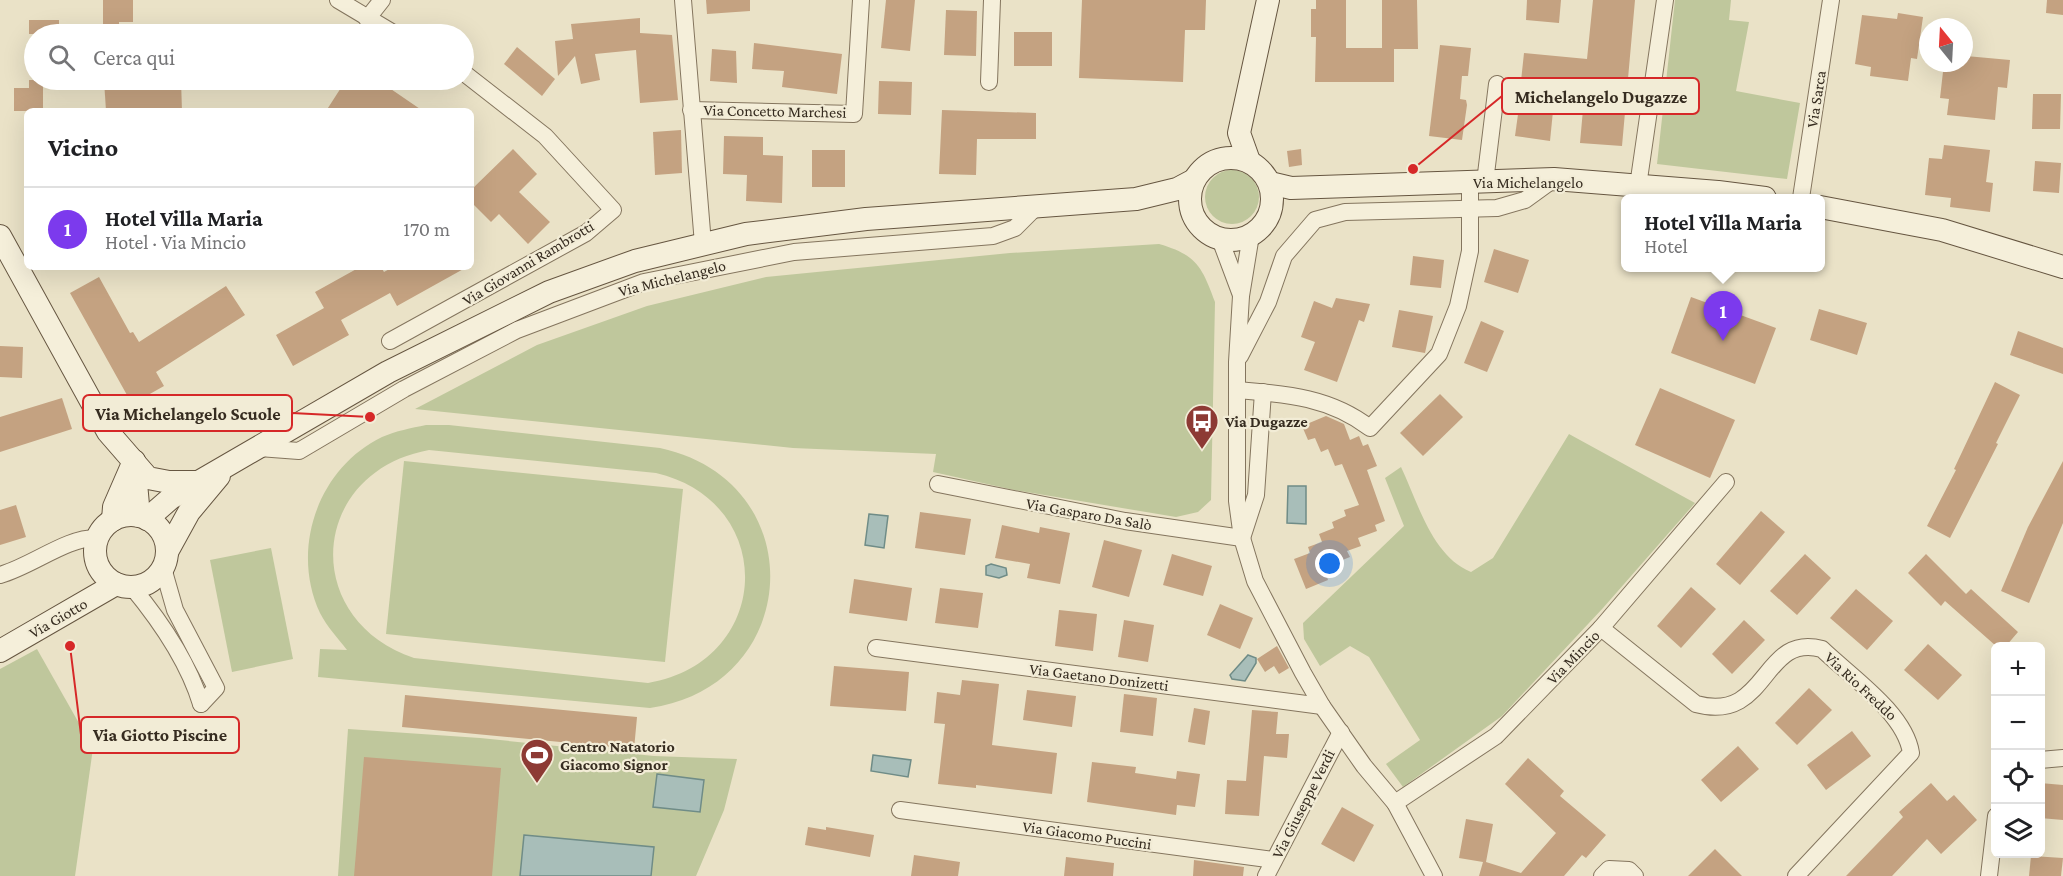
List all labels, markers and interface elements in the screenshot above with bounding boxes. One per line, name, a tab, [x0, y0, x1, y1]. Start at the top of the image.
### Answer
north arrow	[1919, 18, 1973, 72]
search box	[24, 24, 474, 90]
icon: search	[45, 41, 78, 74]
text: Cerca qui	[93, 45, 175, 70]
street label: Via Sarca	[1803, 69, 1829, 129]
callout: Michelangelo Dugazze	[1502, 78, 1699, 114]
text: Michelangelo Dugazze	[1515, 87, 1687, 107]
street label: Via Concetto Marchesi	[703, 101, 847, 121]
text: Vicino	[48, 133, 118, 162]
street label: Via Michelangelo	[1473, 174, 1583, 192]
popup	[1621, 194, 1825, 272]
text: Hotel Villa Maria	[105, 206, 263, 231]
text: Hotel Villa Maria	[1644, 210, 1802, 235]
street label: Via Giovanni Rambrotti	[459, 217, 597, 309]
text: 1	[64, 218, 71, 240]
text: 170 m	[403, 218, 450, 240]
text: Hotel · Via Mincio	[105, 231, 246, 253]
text: Hotel	[1644, 235, 1688, 257]
street label: Via Michelangelo	[617, 256, 728, 301]
pin: 1	[1704, 292, 1742, 341]
callout: Via Michelangelo Scuole	[83, 395, 292, 431]
bus stop icon: Via Dugazze	[1184, 403, 1220, 450]
text: Via Michelangelo Scuole	[94, 404, 281, 424]
place label: Via Dugazze	[1224, 413, 1308, 430]
street label: Via Gasparo Da Salò	[1025, 495, 1153, 534]
your location	[1315, 549, 1344, 578]
street label: Via Giotto	[26, 595, 90, 641]
street label: Via Mincio	[1543, 626, 1603, 687]
map controls	[1991, 642, 2045, 858]
button: +	[1991, 642, 2045, 696]
street label: Via Rio Freddo	[1821, 648, 1901, 724]
street label: Via Gaetano Donizetti	[1028, 660, 1170, 694]
button: −	[1991, 696, 2045, 750]
callout: Via Giotto Piscine	[81, 717, 239, 753]
text: Via Giotto Piscine	[92, 725, 227, 745]
sports icon: Centro Natatorio Giacomo Signor	[519, 737, 555, 784]
place label: Centro Natatorio Giacomo Signor	[560, 738, 675, 773]
street label: Via Giuseppe Verdi	[1268, 747, 1339, 862]
button: locate	[1991, 750, 2045, 804]
button: layers	[1991, 804, 2045, 858]
street label: Via Giacomo Puccini	[1021, 818, 1153, 852]

